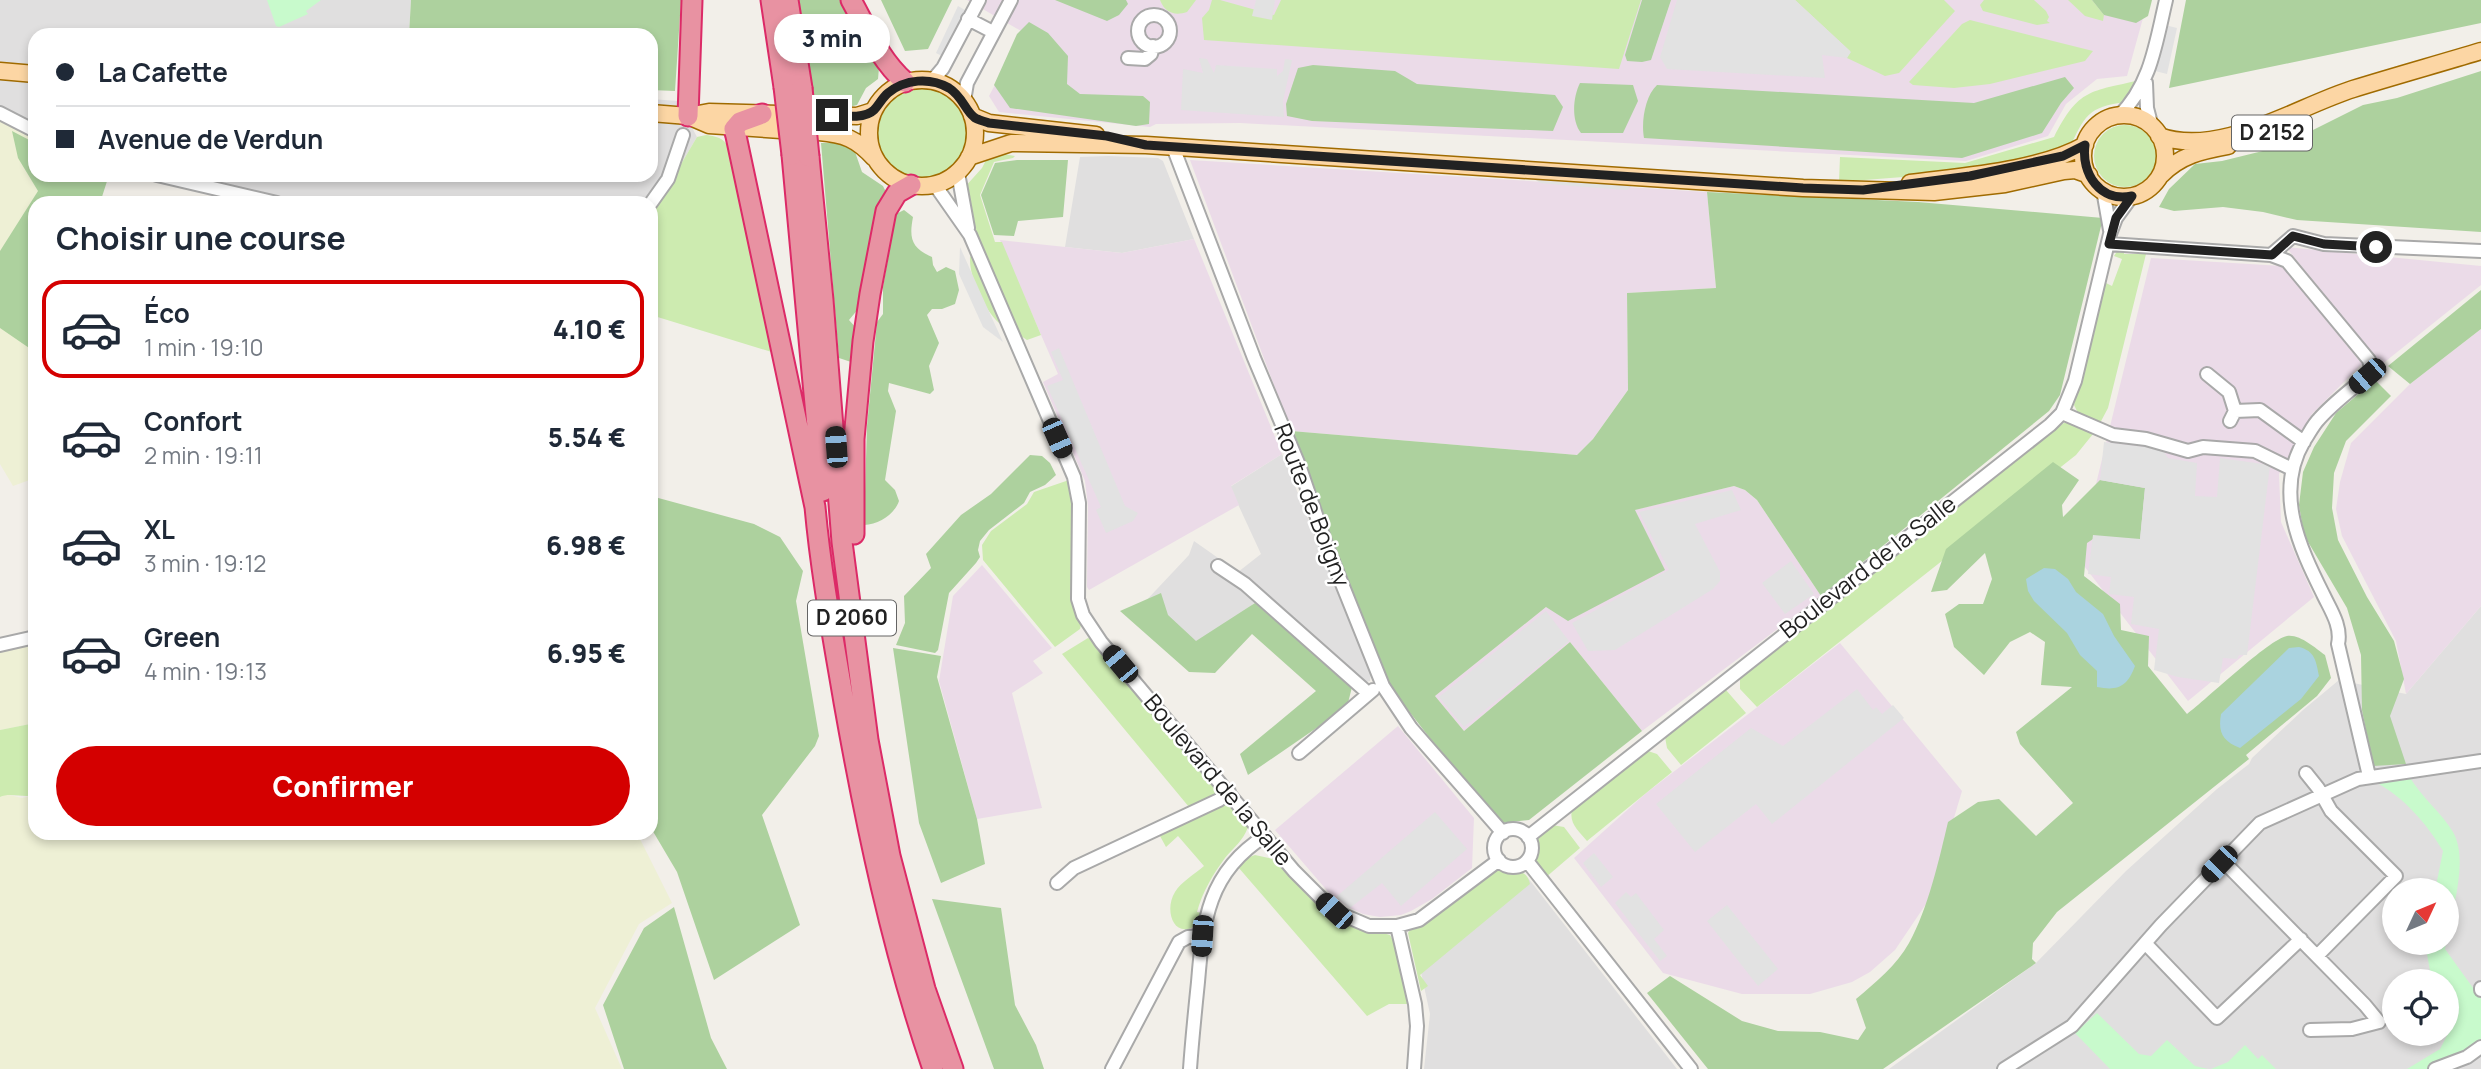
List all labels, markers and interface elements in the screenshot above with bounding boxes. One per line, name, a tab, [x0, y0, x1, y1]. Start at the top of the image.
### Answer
callout: 3 min	[774, 13, 890, 62]
text: 3 min	[802, 22, 862, 54]
text: La Cafette	[98, 54, 228, 90]
route end	[816, 99, 848, 131]
road number: D 2152	[2232, 116, 2312, 150]
text: Avenue de Verdun	[98, 121, 323, 157]
text: Choisir une course	[56, 216, 346, 260]
route start	[2360, 231, 2392, 263]
text: Éco	[144, 295, 190, 331]
icon: car	[60, 298, 123, 361]
text: 4.10 €	[553, 311, 626, 347]
text: 1 min · 19:10	[144, 331, 264, 363]
car	[2345, 354, 2390, 398]
text: Confort	[144, 403, 243, 439]
icon: car	[60, 406, 123, 469]
car	[1039, 415, 1076, 461]
street label: Route de Boigny	[1267, 418, 1359, 591]
text: 5.54 €	[548, 419, 626, 455]
car	[825, 425, 848, 469]
text: 2 min · 19:11	[144, 439, 263, 471]
street label: Boulevard de la Salle	[1773, 487, 1962, 645]
text: XL	[144, 511, 175, 547]
icon: car	[60, 514, 123, 577]
text: 6.98 €	[546, 527, 626, 563]
text: 3 min · 19:12	[144, 547, 266, 579]
road number: D 2060	[808, 600, 896, 636]
text: Green	[144, 619, 220, 655]
icon: car	[60, 622, 123, 685]
text: 6.95 €	[547, 635, 626, 671]
car	[1099, 641, 1142, 687]
text: 4 min · 19:13	[144, 655, 267, 687]
street label: Boulevard de la Salle	[1137, 687, 1300, 872]
button: Confirmer	[56, 746, 630, 826]
car	[2197, 842, 2242, 886]
north arrow	[2382, 878, 2459, 956]
map controls	[2382, 878, 2459, 1046]
car	[1312, 889, 1357, 933]
car	[1191, 914, 1214, 958]
button: locate	[2382, 969, 2459, 1046]

